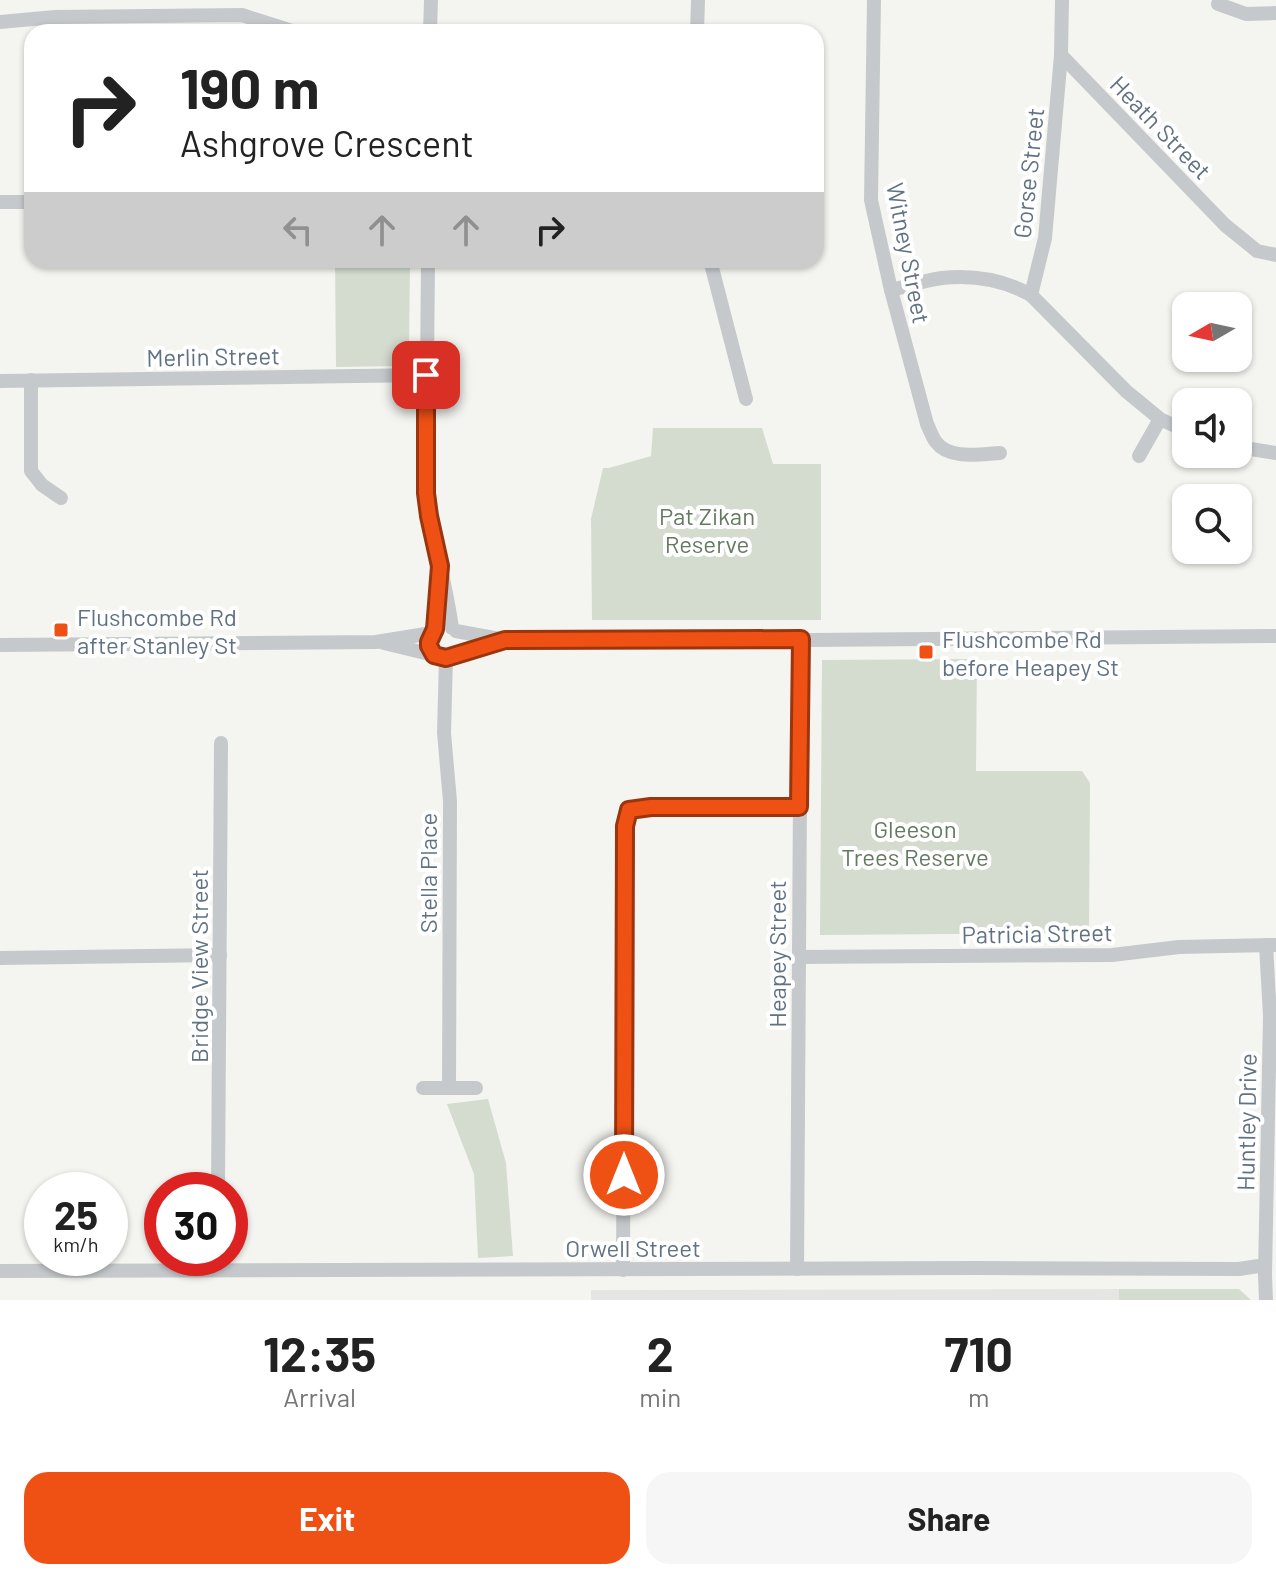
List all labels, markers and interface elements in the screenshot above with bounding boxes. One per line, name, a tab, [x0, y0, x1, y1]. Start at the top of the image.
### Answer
text: 190 m	[180, 53, 319, 120]
icon: right	[48, 56, 152, 160]
street label: Heath Street	[1105, 69, 1217, 185]
street label: Gorse Street	[1007, 106, 1049, 240]
text: Ashgrove Crescent	[180, 121, 474, 164]
street label: Witney Street	[881, 180, 937, 326]
icon: left	[276, 208, 320, 252]
icon: ahead	[360, 208, 404, 252]
icon: ahead	[444, 208, 488, 252]
icon: right	[528, 208, 572, 252]
north arrow	[1172, 292, 1252, 372]
map controls	[1172, 292, 1252, 564]
street label: Merlin Street	[146, 340, 280, 372]
pin	[392, 341, 460, 409]
icon: arrive	[404, 353, 448, 397]
button: sound	[1172, 388, 1252, 468]
button: search	[1172, 484, 1252, 564]
park label: Pat Zikan Reserve	[659, 501, 755, 558]
place label: Flushcombe Rd after Stanley St	[77, 602, 237, 659]
marker: Flushcombe Rd after Stanley St	[52, 621, 70, 639]
place label: Flushcombe Rd before Heapey St	[942, 624, 1119, 681]
marker: Flushcombe Rd before Heapey St	[917, 643, 935, 661]
street label: Stella Place	[413, 813, 442, 933]
park label: Gleeson Trees Reserve	[841, 814, 989, 871]
street label: Bridge View Street	[184, 869, 213, 1063]
street label: Heapey Street	[762, 880, 791, 1028]
street label: Patricia Street	[961, 917, 1113, 949]
street label: Huntley Drive	[1230, 1053, 1262, 1191]
position arrow	[582, 1133, 666, 1217]
speed limit sign: 30	[144, 1172, 248, 1276]
text: 25	[54, 1190, 98, 1238]
text: km/h	[53, 1232, 99, 1256]
street label: Orwell Street	[565, 1233, 701, 1262]
text: 12:35	[263, 1324, 376, 1382]
text: 2	[647, 1324, 674, 1382]
text: 710	[944, 1324, 1013, 1382]
text: Arrival	[283, 1381, 356, 1412]
text: min	[639, 1381, 681, 1412]
text: m	[968, 1381, 989, 1412]
button: Exit	[24, 1472, 630, 1564]
button: Share	[646, 1472, 1252, 1564]

